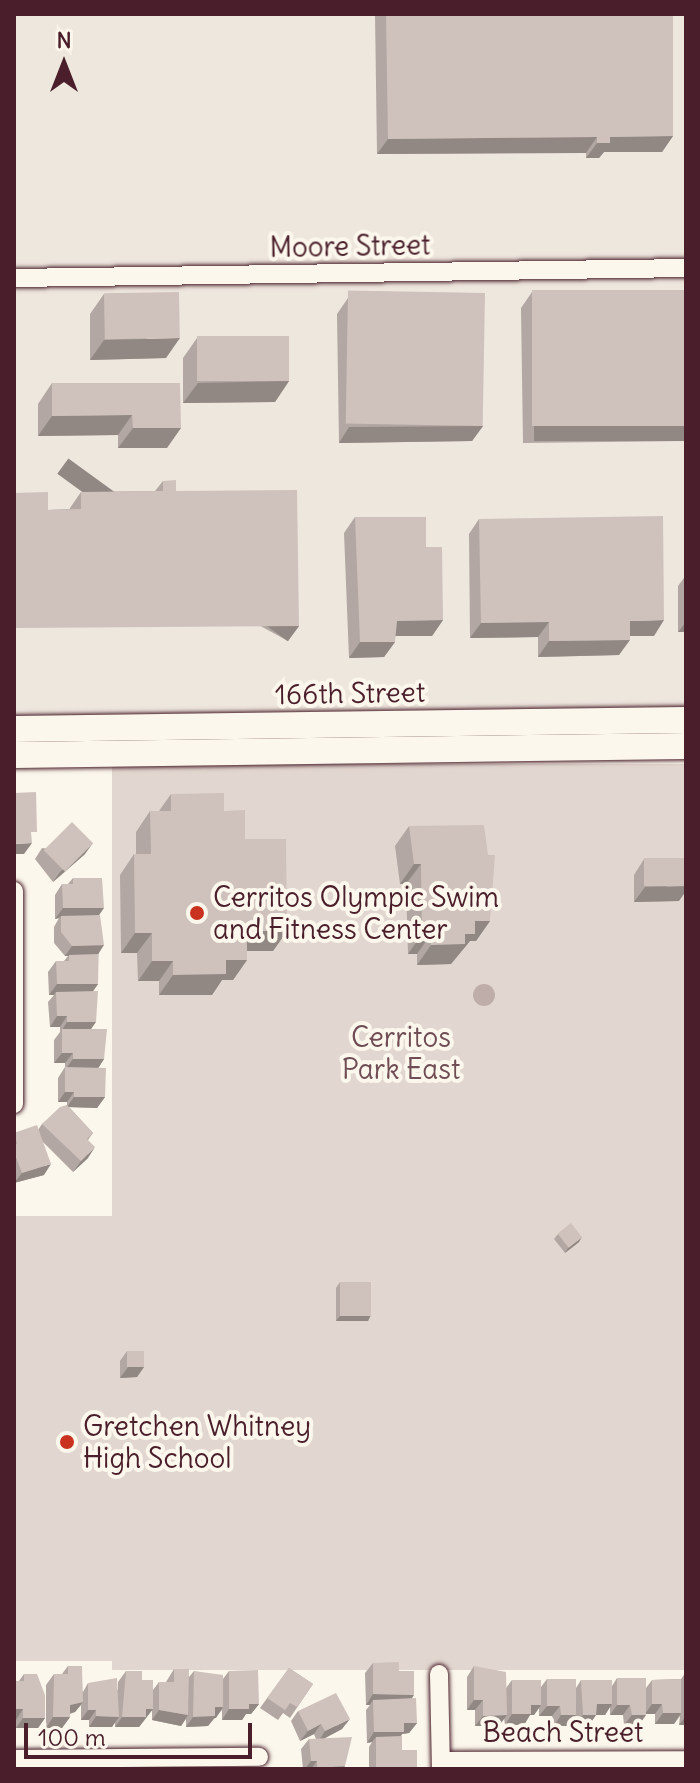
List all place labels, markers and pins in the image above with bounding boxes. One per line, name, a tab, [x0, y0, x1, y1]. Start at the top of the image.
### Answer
place label: Cerritos Olympic Swim and Fitness Center	[213, 880, 499, 946]
marker: Cerritos Olympic Swim and Fitness Center	[188, 904, 206, 922]
place label: Gretchen Whitney High School	[83, 1409, 311, 1475]
marker: Gretchen Whitney High School	[58, 1433, 76, 1451]

